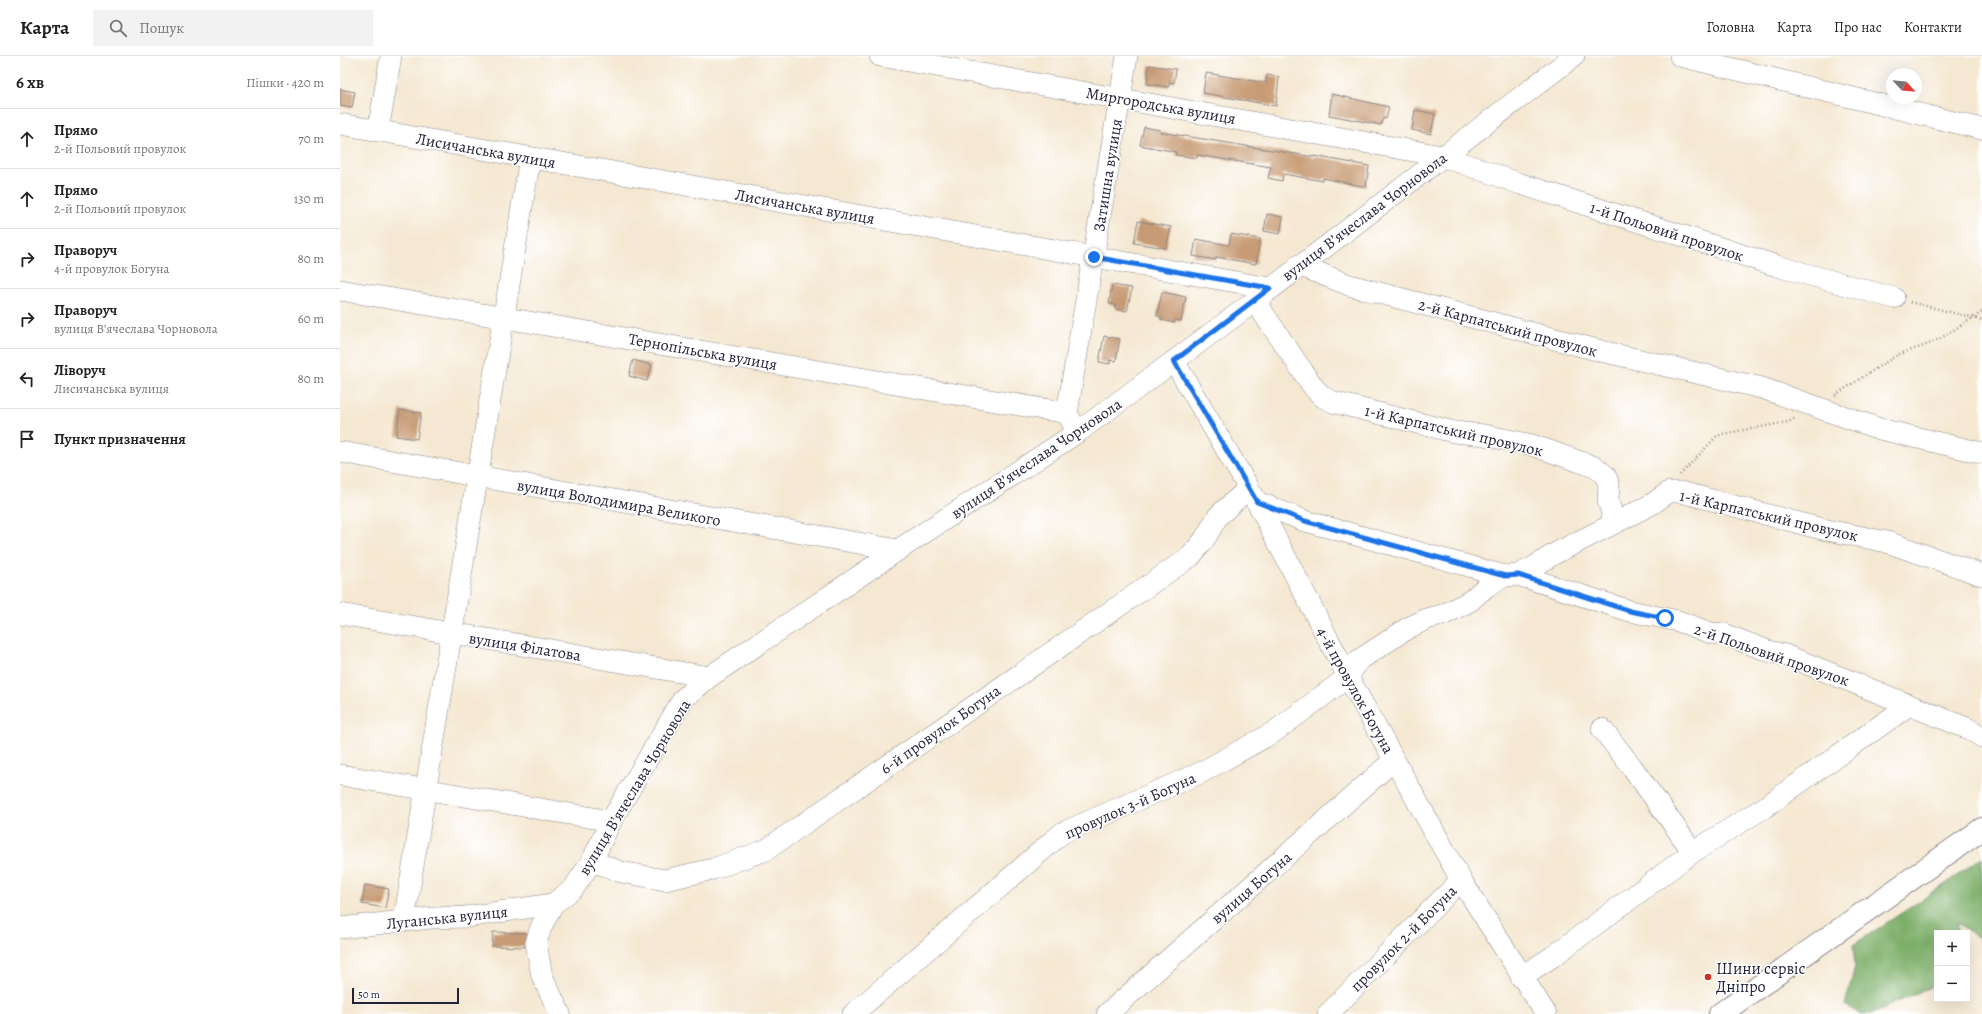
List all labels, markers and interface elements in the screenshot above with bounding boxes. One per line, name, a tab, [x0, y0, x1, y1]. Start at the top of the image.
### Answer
search box	[93, 10, 373, 46]
text: Карта	[20, 15, 69, 41]
icon: search	[107, 17, 129, 39]
text: Пошук	[139, 18, 184, 38]
text: Головна	[1706, 18, 1755, 37]
text: Карта	[1777, 18, 1812, 37]
text: Про нас	[1834, 18, 1882, 37]
text: Контакти	[1904, 18, 1962, 37]
north arrow	[1886, 68, 1922, 104]
text: 6 хв	[16, 71, 44, 94]
text: Пішки · 420 m	[246, 74, 324, 91]
street label: Миргородська вулиця	[1084, 82, 1238, 130]
street label: Затишна вулиця	[1088, 117, 1128, 233]
text: Прямо	[54, 120, 98, 140]
icon: ahead	[16, 128, 38, 150]
street label: Лисичанська вулиця	[414, 128, 558, 174]
text: 70 m	[298, 130, 324, 147]
text: 2-й Польовий провулок	[54, 140, 186, 157]
street label: вулиця Вʼячеслава Чорновола	[1277, 147, 1452, 286]
text: Прямо	[54, 180, 98, 200]
street label: Лисичанська вулиця	[733, 184, 877, 230]
icon: ahead	[16, 188, 38, 210]
text: 130 m	[294, 190, 324, 207]
street label: 1-й Польовий провулок	[1587, 197, 1746, 267]
text: 2-й Польовий провулок	[54, 200, 186, 217]
text: Праворуч	[54, 240, 117, 260]
icon: right	[16, 248, 38, 270]
route end	[1085, 248, 1103, 266]
text: 80 m	[297, 250, 324, 267]
text: 4-й провулок Богуна	[54, 260, 169, 277]
street label: 2-й Карпатський провулок	[1416, 293, 1600, 362]
text: Праворуч	[54, 300, 117, 320]
icon: right	[16, 308, 38, 330]
text: 60 m	[298, 310, 324, 327]
text: вулиця Вʼячеслава Чорновола	[54, 320, 218, 337]
street label: Тернопільська вулиця	[627, 328, 779, 376]
text: Ліворуч	[54, 360, 106, 380]
icon: left	[16, 368, 38, 390]
text: 80 m	[297, 370, 324, 387]
text: Лисичанська вулиця	[54, 380, 169, 397]
street label: вулиця Вʼячеслава Чорновола	[947, 393, 1127, 524]
street label: 1-й Карпатський провулок	[1362, 400, 1545, 462]
icon: arrive	[16, 428, 38, 450]
text: Пункт призначення	[54, 429, 186, 449]
street label: вулиця Володимира Великого	[515, 474, 723, 532]
street label: 1-й Карпатський провулок	[1677, 485, 1860, 547]
route start	[1656, 609, 1674, 627]
street label: 2-й Польовий провулок	[1691, 618, 1852, 692]
street label: 4-й провулок Богуна	[1311, 623, 1399, 758]
street label: вулиця Філатова	[467, 627, 583, 667]
street label: 6-й провулок Богуна	[876, 680, 1006, 780]
street label: вулиця Вʼячеслава Чорновола	[574, 695, 697, 880]
street label: провулок 3-й Богуна	[1061, 767, 1200, 845]
street label: вулиця Богуна	[1207, 846, 1297, 929]
street label: провулок 2-й Богуна	[1346, 880, 1462, 997]
street label: Луганська вулиця	[385, 901, 509, 935]
map controls	[1934, 930, 1970, 1002]
button: +	[1934, 930, 1970, 966]
place label: Шини сервіс Дніпро	[1716, 958, 1806, 998]
button: −	[1934, 966, 1970, 1002]
marker: Шини сервіс Дніпро	[1703, 972, 1713, 982]
scale bar	[352, 986, 459, 1005]
text: 50 m	[358, 987, 380, 1002]

